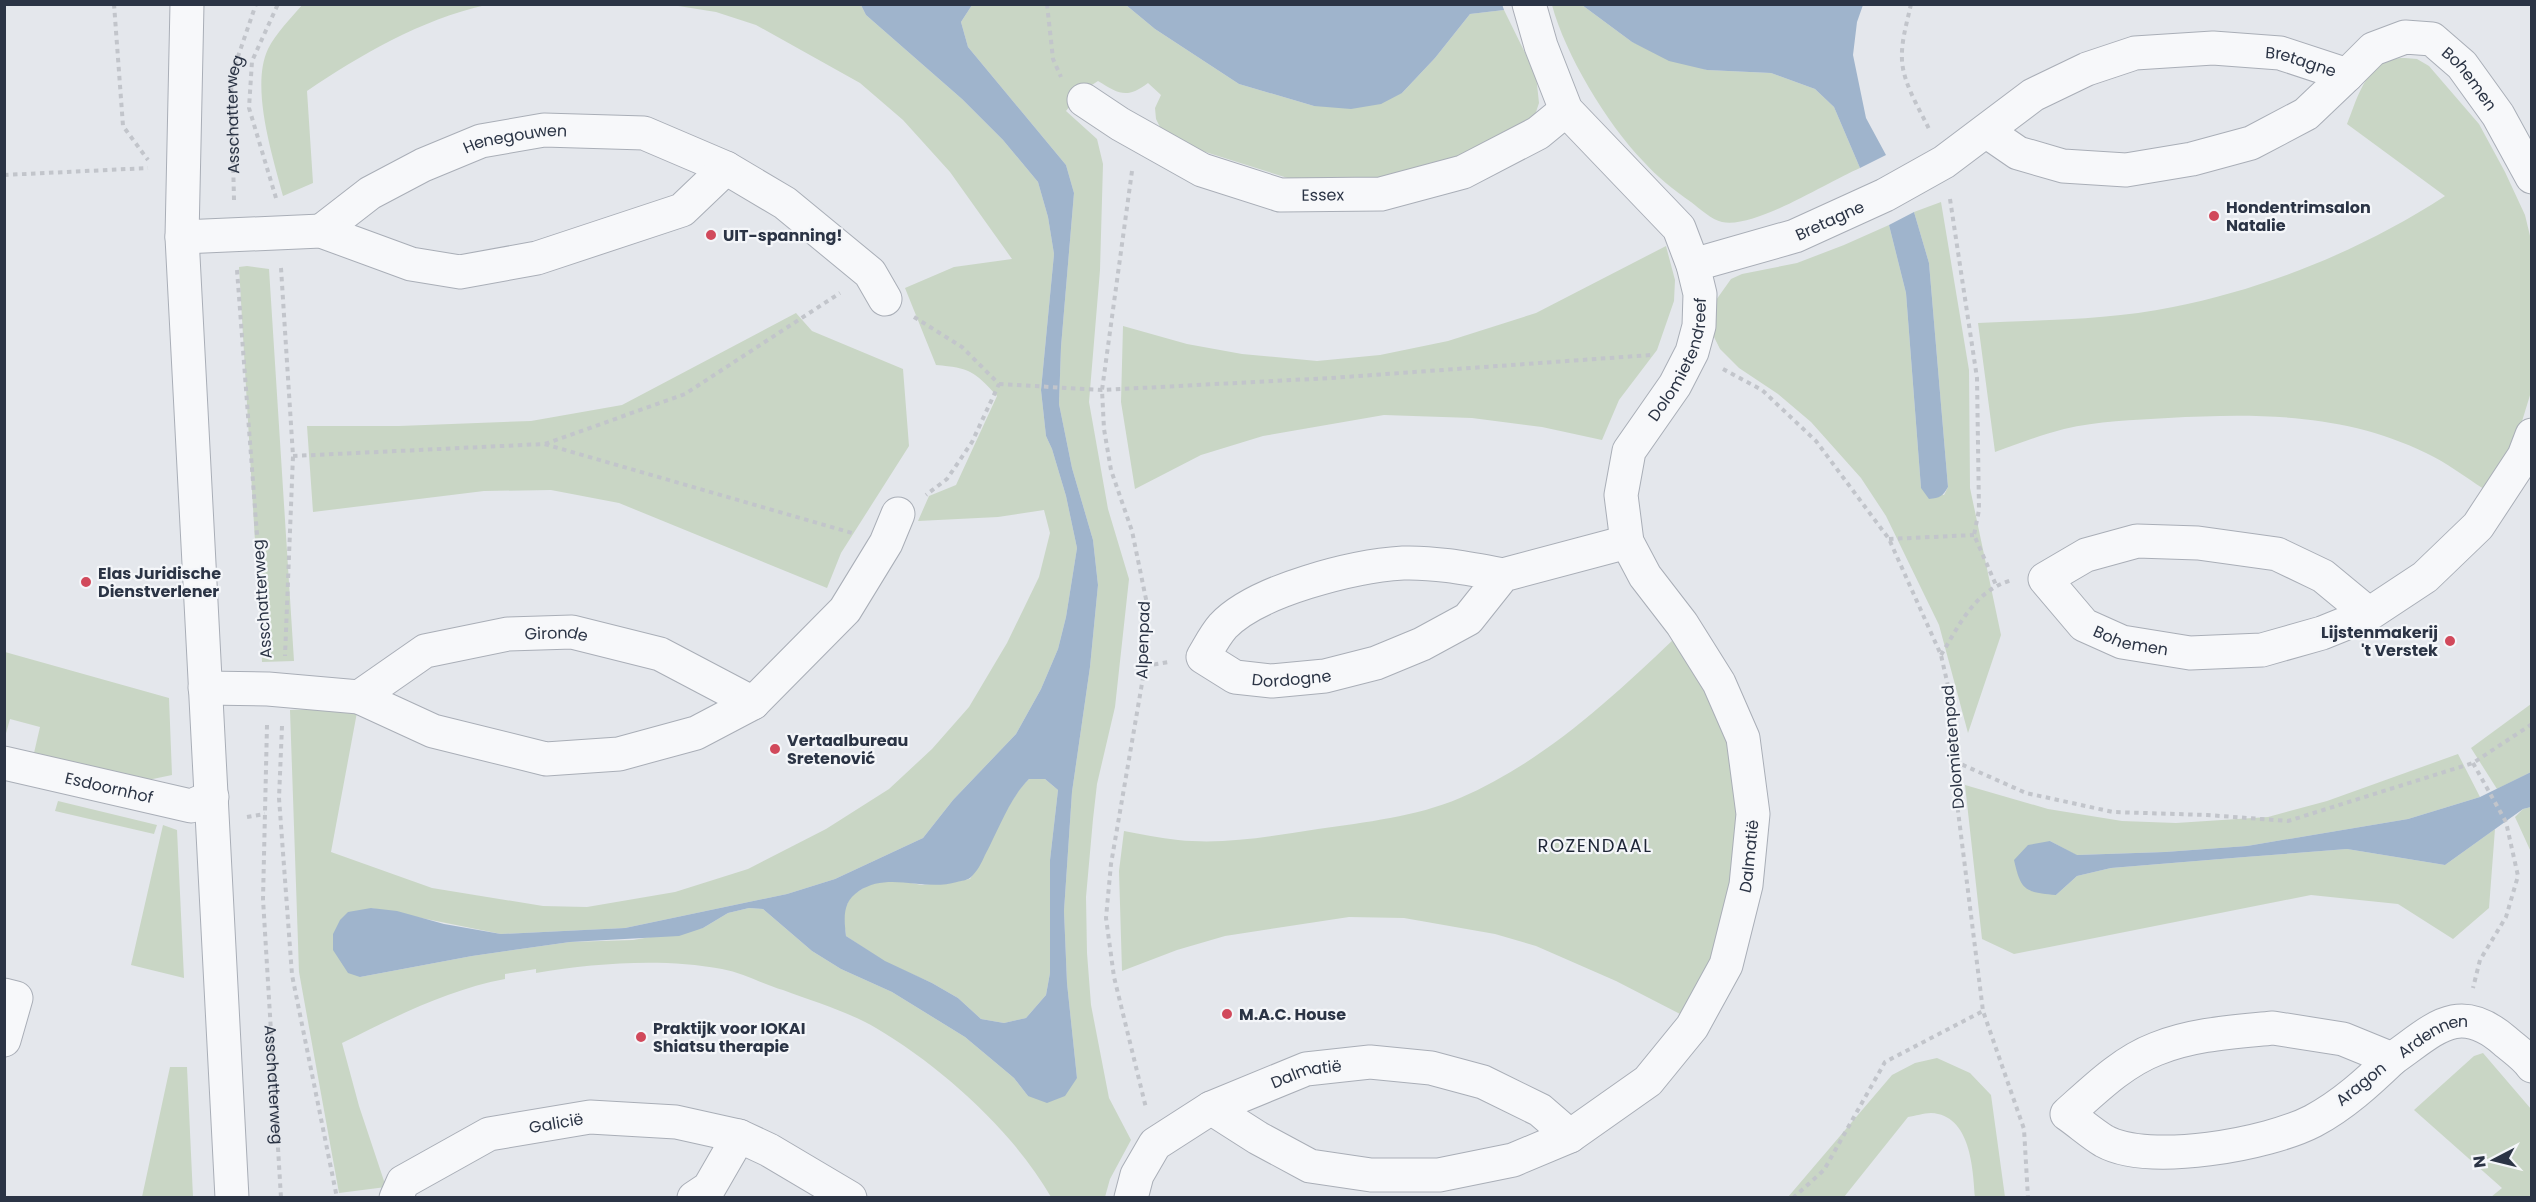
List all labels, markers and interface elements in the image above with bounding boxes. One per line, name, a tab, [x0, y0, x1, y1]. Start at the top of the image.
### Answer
street label: Bretagne	[2265, 40, 2340, 82]
street label: Bohemen	[2437, 41, 2503, 115]
street label: Asschatterweg	[219, 52, 249, 174]
street label: Henegouwen	[459, 118, 568, 159]
street label: Essex	[1301, 183, 1345, 206]
street label: Bretagne	[1791, 195, 1868, 246]
place label: Hondentrimsalon Natalie	[2226, 196, 2371, 237]
marker: Hondentrimsalon Natalie	[2207, 209, 2221, 223]
place label: UIT-spanning!	[723, 224, 843, 247]
marker: UIT-spanning!	[704, 228, 718, 242]
street label: Dolomietendreef	[1642, 297, 1711, 426]
street label: Asschatterweg	[246, 539, 278, 659]
place label: Elas Juridische Dienstverlener	[98, 562, 221, 603]
marker: Elas Juridische Dienstverlener	[79, 575, 93, 589]
street label: Alpenpad	[1130, 601, 1156, 679]
street label: Bohemen	[2090, 619, 2170, 661]
street label: Gironde	[524, 620, 591, 647]
place label: Lijstenmakerij 't Verstek	[2321, 621, 2438, 662]
marker: Lijstenmakerij 't Verstek	[2443, 634, 2457, 648]
street label: Dordogne	[1251, 663, 1334, 693]
street label: Dolomietenpad	[1936, 684, 1970, 810]
place label: Vertaalbureau Sretenović	[787, 729, 908, 770]
marker: Vertaalbureau Sretenović	[768, 742, 782, 756]
street label: Esdoornhof	[63, 766, 156, 808]
street label: Dalmatië	[1733, 819, 1764, 895]
district label: ROZENDAAL	[1538, 833, 1652, 858]
place label: M.A.C. House	[1239, 1003, 1346, 1026]
marker: M.A.C. House	[1220, 1007, 1234, 1021]
street label: Ardennen	[2393, 1009, 2468, 1063]
place label: Praktijk voor IOKAI Shiatsu therapie	[653, 1017, 805, 1058]
street label: Asschatterweg	[259, 1024, 289, 1145]
marker: Praktijk voor IOKAI Shiatsu therapie	[634, 1030, 648, 1044]
street label: Dalmatië	[1267, 1054, 1343, 1094]
street label: Aragon	[2331, 1057, 2391, 1111]
street label: Galicië	[527, 1107, 585, 1139]
north arrow	[2464, 1130, 2524, 1190]
text: N	[2467, 1154, 2492, 1169]

